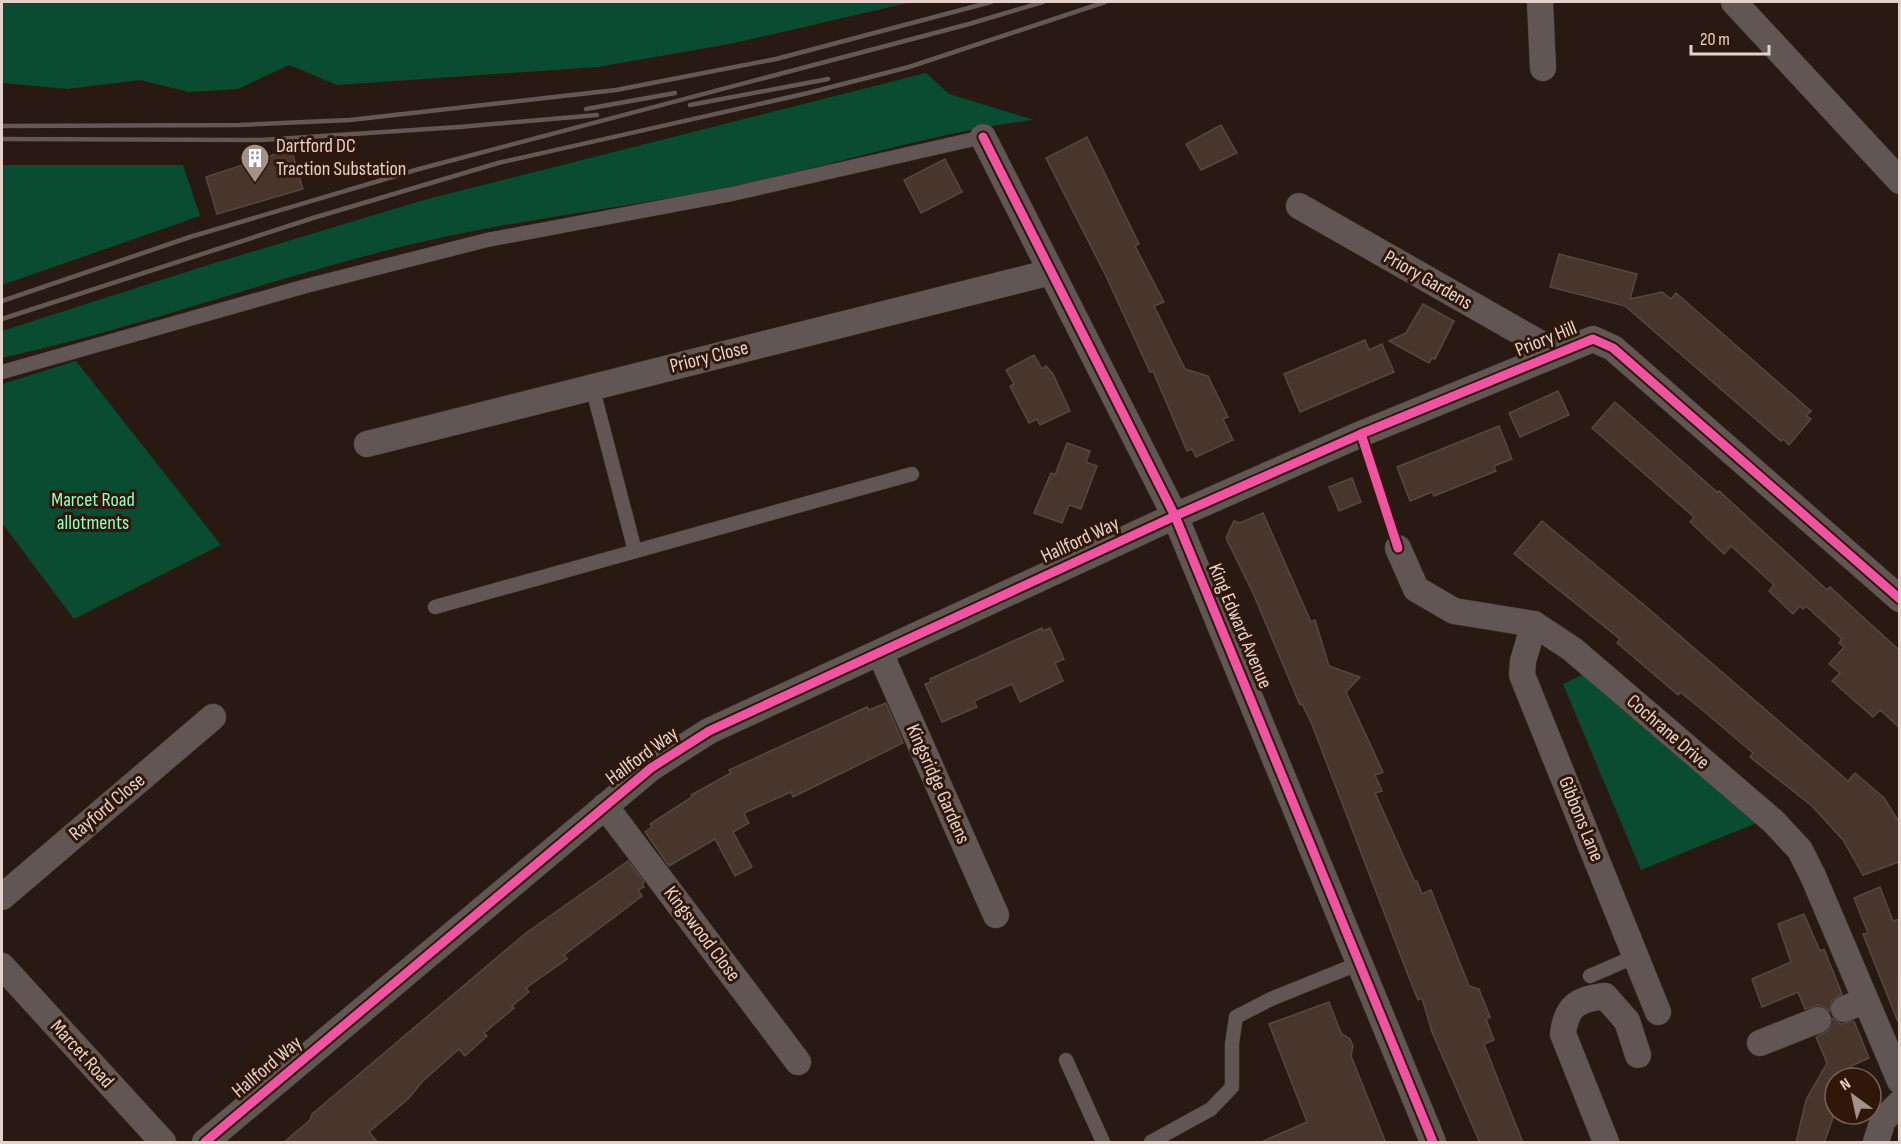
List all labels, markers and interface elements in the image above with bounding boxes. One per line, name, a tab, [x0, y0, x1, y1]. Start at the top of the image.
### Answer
scale bar	[1691, 18, 1769, 56]
text: 20 m	[1700, 29, 1730, 50]
place label: Dartford DC Traction Substation	[276, 134, 406, 181]
building icon: Dartford DC Traction Substation	[239, 142, 271, 184]
street label: Priory Gardens	[1380, 245, 1476, 315]
street label: Priory Hill	[1512, 316, 1580, 362]
street label: Priory Close	[667, 336, 751, 378]
park label: Marcet Road allotments	[51, 488, 135, 535]
street label: Hallford Way	[1037, 511, 1123, 569]
street label: King Edward Avenue	[1203, 560, 1277, 692]
street label: Cochrane Drive	[1622, 689, 1714, 775]
street label: Kingsridge Gardens	[901, 720, 975, 848]
street label: Hallford Way	[601, 722, 683, 790]
street label: Rayford Close	[64, 768, 150, 846]
street label: Gibbons Lane	[1553, 773, 1609, 865]
street label: Kingswood Close	[658, 882, 746, 986]
street label: Marcet Road	[45, 1015, 119, 1093]
street label: Hallford Way	[227, 1031, 307, 1103]
north arrow	[1823, 1066, 1883, 1126]
text: N	[1837, 1074, 1854, 1095]

